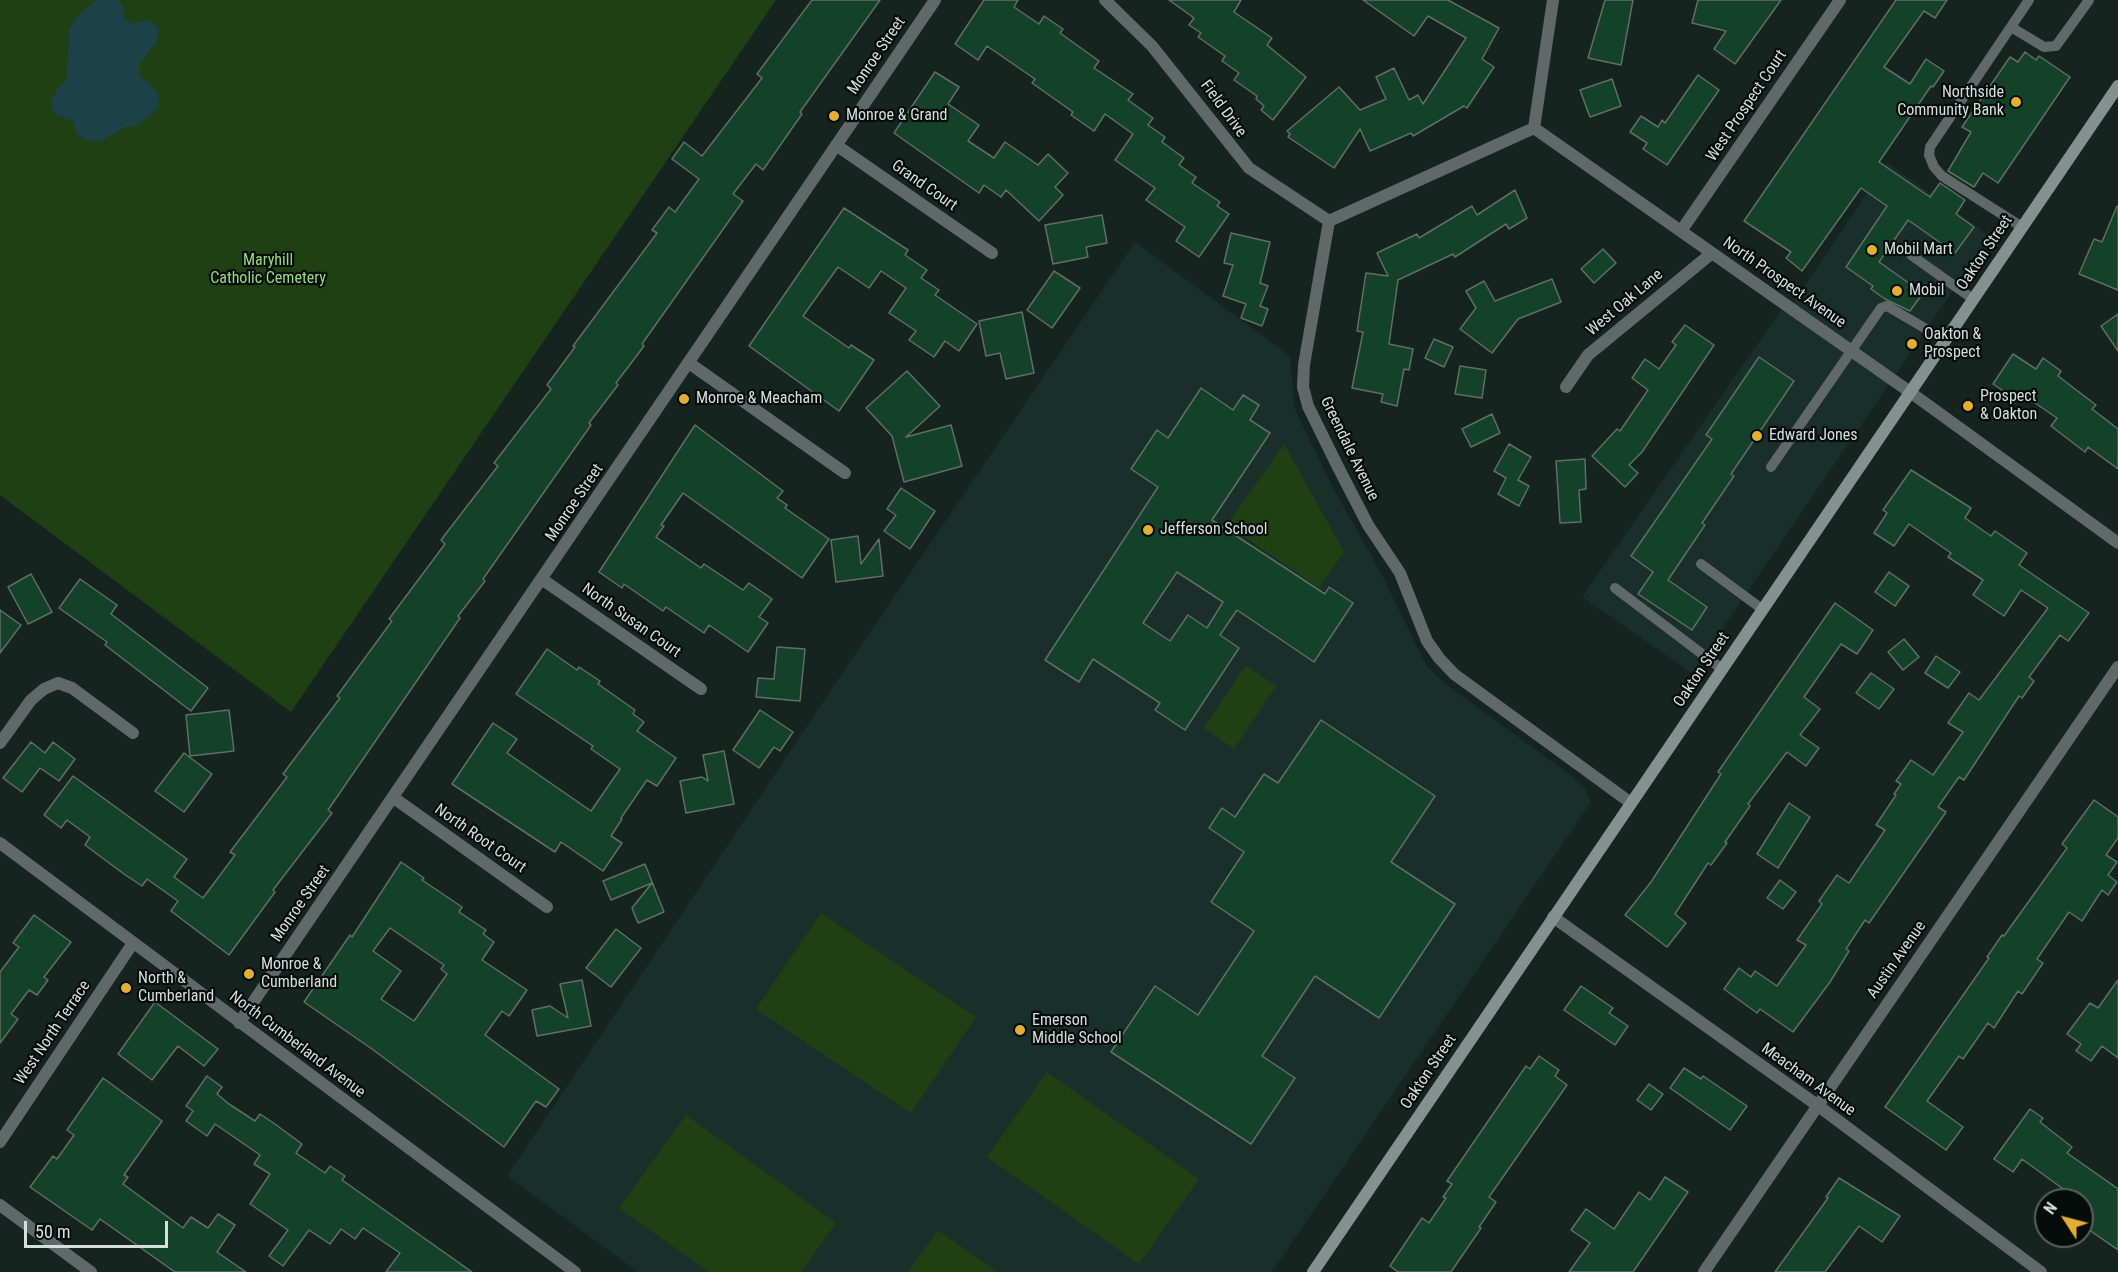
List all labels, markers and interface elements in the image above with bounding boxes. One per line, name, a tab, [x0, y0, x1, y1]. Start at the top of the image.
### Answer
street label: Monroe Street	[844, 14, 910, 98]
street label: West Prospect Court	[1703, 47, 1791, 165]
street label: Field Drive	[1196, 77, 1250, 141]
place label: Northside Community Bank	[1897, 83, 2004, 121]
marker: Northside Community Bank	[2009, 95, 2023, 109]
place label: Monroe & Grand	[846, 106, 948, 126]
marker: Monroe & Grand	[827, 109, 841, 123]
street label: Grand Court	[887, 156, 961, 216]
street label: Oakton Street	[1953, 212, 2017, 294]
street label: North Prospect Avenue	[1719, 233, 1849, 333]
place label: Mobil Mart	[1884, 240, 1953, 260]
marker: Mobil Mart	[1865, 243, 1879, 257]
park label: Maryhill Catholic Cemetery	[210, 251, 326, 289]
street label: West Oak Lane	[1583, 265, 1667, 341]
place label: Mobil	[1909, 281, 1944, 301]
marker: Mobil	[1890, 284, 1904, 298]
place label: Oakton & Prospect	[1924, 325, 1981, 363]
marker: Oakton & Prospect	[1905, 337, 1919, 351]
place label: Prospect & Oakton	[1980, 387, 2037, 425]
place label: Monroe & Meacham	[696, 389, 822, 409]
marker: Monroe & Meacham	[677, 392, 691, 406]
street label: Greendale Avenue	[1316, 394, 1382, 504]
marker: Prospect & Oakton	[1961, 399, 1975, 413]
place label: Edward Jones	[1769, 426, 1857, 446]
marker: Edward Jones	[1750, 429, 1764, 443]
street label: Monroe Street	[542, 461, 608, 545]
place label: Jefferson School	[1160, 520, 1267, 540]
marker: Jefferson School	[1141, 523, 1155, 537]
street label: North Susan Court	[578, 580, 684, 662]
street label: Oakton Street	[1670, 629, 1734, 711]
street label: North Root Court	[431, 800, 529, 878]
street label: Monroe Street	[268, 862, 334, 946]
street label: Austin Avenue	[1863, 918, 1931, 1002]
place label: Monroe & Cumberland	[261, 955, 337, 993]
marker: Monroe & Cumberland	[242, 967, 256, 981]
place label: North & Cumberland	[138, 969, 214, 1007]
street label: West North Terrace	[11, 977, 95, 1089]
marker: North & Cumberland	[119, 981, 133, 995]
street label: North Cumberland Avenue	[225, 988, 369, 1102]
place label: Emerson Middle School	[1032, 1011, 1122, 1049]
marker: Emerson Middle School	[1013, 1023, 1027, 1037]
street label: Oakton Street	[1397, 1031, 1461, 1113]
street label: Meacham Avenue	[1757, 1039, 1859, 1121]
north arrow	[2034, 1188, 2094, 1248]
text: N	[2040, 1199, 2061, 1218]
scale bar	[27, 1209, 171, 1247]
text: 50 m	[35, 1221, 70, 1242]

